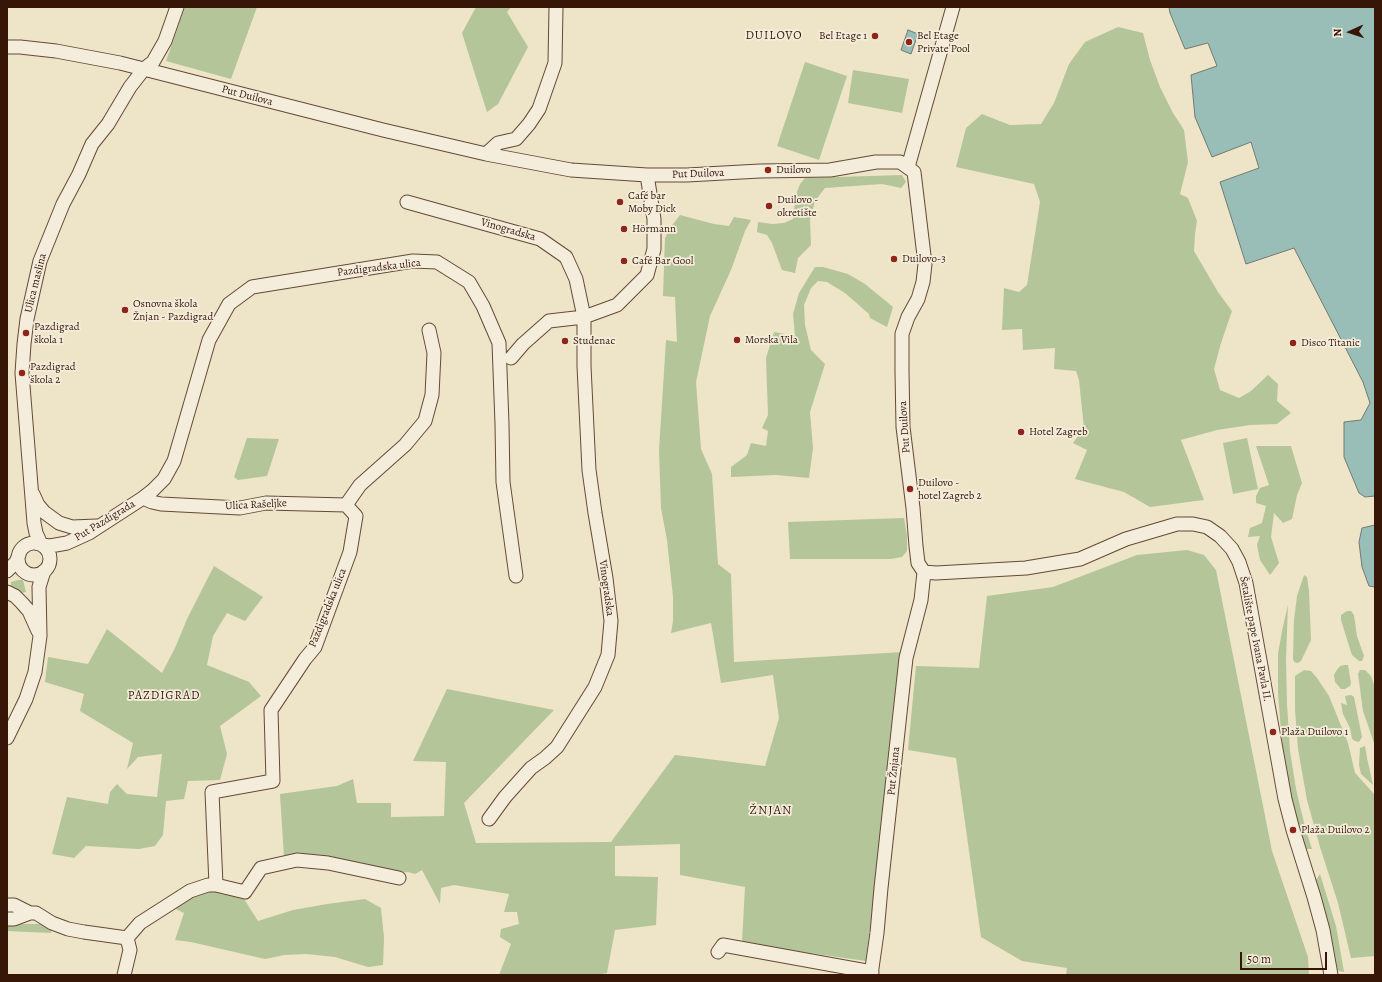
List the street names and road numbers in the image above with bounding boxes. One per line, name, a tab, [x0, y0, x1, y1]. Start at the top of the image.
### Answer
street label: Put Duilova	[220, 83, 274, 109]
street label: Put Duilova	[672, 166, 724, 182]
street label: Vinogradska	[479, 216, 537, 244]
street label: Ulica maslina	[22, 252, 50, 314]
street label: Pazdigradska ulica	[336, 256, 422, 280]
street label: Put Duilova	[897, 400, 913, 454]
street label: Ulica Rašeljke	[225, 497, 287, 513]
street label: Put Pazdigrada	[72, 498, 138, 544]
street label: Vinogradska	[596, 559, 616, 617]
street label: Pazdigradska ulica	[306, 567, 350, 649]
street label: Šetalište pape Ivana Pavla II.	[1236, 575, 1274, 703]
street label: Put Žnjana	[885, 746, 903, 796]

